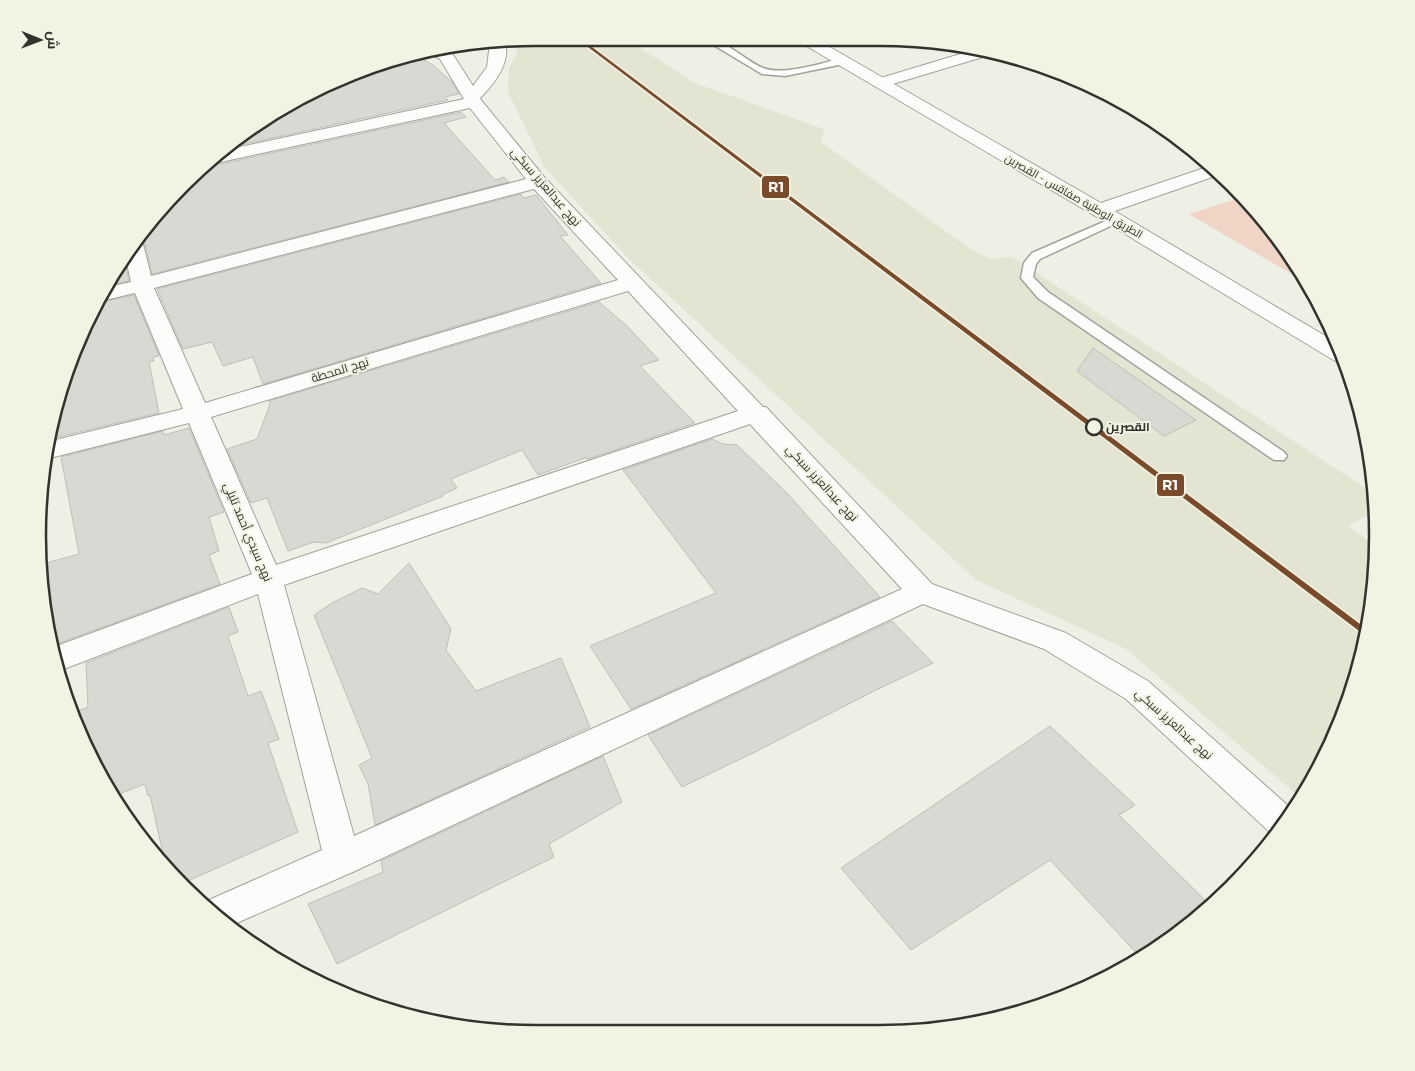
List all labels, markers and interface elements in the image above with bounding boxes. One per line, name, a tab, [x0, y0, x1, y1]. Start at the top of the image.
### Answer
north arrow	[15, 15, 65, 65]
text: ش	[44, 31, 62, 49]
street label: نهج عبدالعزيز سبكي	[506, 144, 585, 231]
street label: الطريق الوطنية صفاقس - القصرين	[1003, 151, 1145, 241]
line badge: R1	[761, 175, 790, 199]
text: R1	[768, 178, 784, 196]
street label: نهج المحطة	[309, 354, 371, 386]
marker: القصرين	[1085, 418, 1103, 436]
place label: القصرين	[1106, 419, 1150, 435]
street label: نهج عبدالعزيز سبكي	[781, 441, 862, 526]
line badge: R1	[1156, 473, 1185, 497]
text: R1	[1162, 476, 1178, 494]
street label: نهج سيدي أحمد تليلي	[218, 480, 276, 585]
street label: نهج عبدالعزيز سبكي	[1130, 685, 1216, 765]

